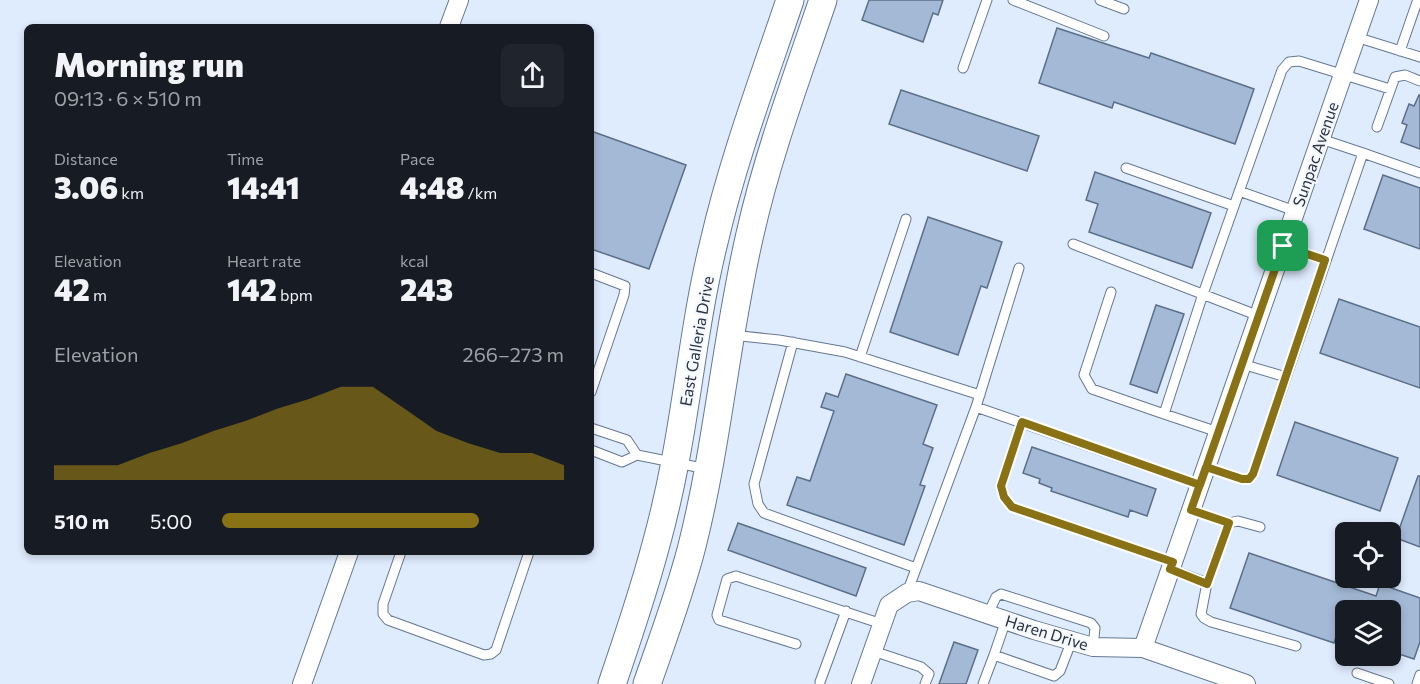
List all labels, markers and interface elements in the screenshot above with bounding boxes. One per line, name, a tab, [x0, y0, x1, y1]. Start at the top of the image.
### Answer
text: Morning run	[54, 43, 244, 84]
button: share	[501, 44, 564, 107]
text: 09:13 · 6 × 510 m	[54, 86, 202, 110]
street label: Sunpac Avenue	[1288, 99, 1342, 209]
text: Distance	[54, 149, 118, 168]
text: Time	[227, 149, 264, 168]
text: Pace	[400, 149, 435, 168]
text: 3.06	[54, 168, 118, 205]
text: 14:41	[227, 168, 300, 205]
text: 4:48	[400, 168, 464, 205]
text: km	[118, 183, 144, 202]
text: /km	[464, 183, 497, 202]
pin	[1257, 220, 1308, 271]
icon: arrive	[1266, 229, 1299, 262]
text: Elevation	[54, 251, 122, 270]
text: Heart rate	[227, 251, 301, 270]
text: kcal	[400, 251, 429, 270]
text: 42	[54, 270, 90, 307]
text: 142	[227, 270, 277, 307]
text: 243	[400, 270, 453, 307]
street label: East Galleria Drive	[675, 274, 717, 408]
text: m	[90, 285, 107, 304]
text: bpm	[277, 285, 313, 304]
text: Elevation	[54, 342, 139, 366]
text: 266–273 m	[463, 342, 564, 366]
text: 510 m	[54, 509, 109, 533]
text: 5:00	[150, 509, 192, 533]
map controls	[1335, 522, 1401, 666]
button: locate	[1335, 522, 1401, 588]
button: layers	[1335, 600, 1401, 666]
street label: Haren Drive	[1003, 610, 1091, 654]

